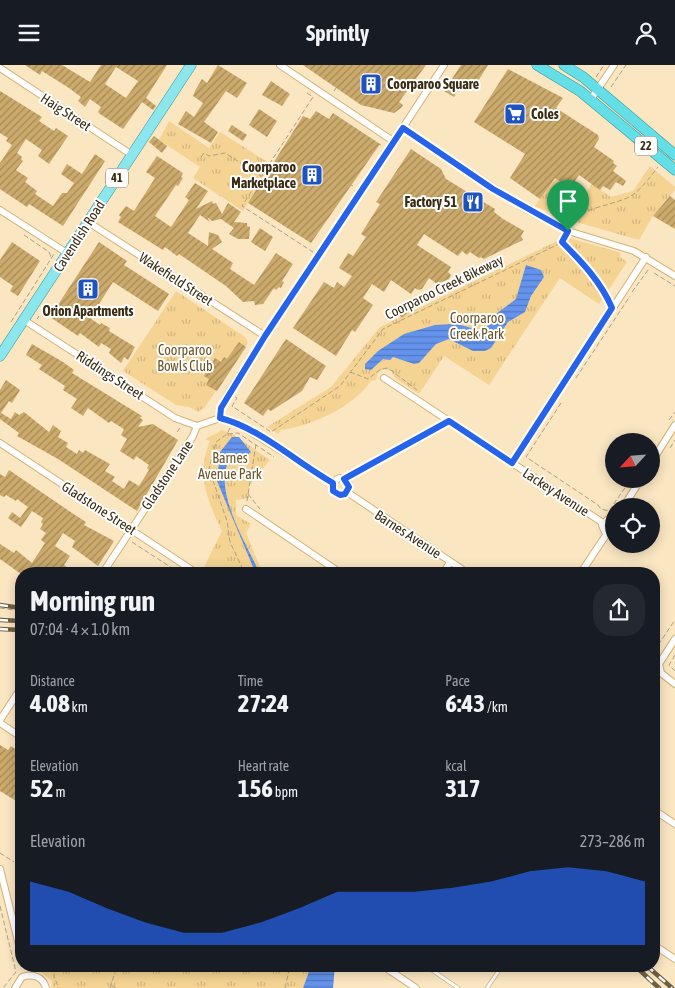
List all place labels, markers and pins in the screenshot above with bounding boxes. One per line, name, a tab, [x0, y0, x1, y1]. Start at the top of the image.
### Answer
building icon: Coorparoo Square	[359, 72, 383, 96]
place label: Coorparoo Square	[387, 76, 479, 92]
supermarket icon: Coles	[503, 102, 527, 126]
place label: Coles	[531, 106, 559, 122]
place label: Coorparoo Marketplace	[231, 159, 296, 191]
building icon: Coorparoo Marketplace	[300, 163, 324, 187]
pin	[547, 180, 589, 231]
restaurant icon: Factory 51	[461, 190, 485, 214]
place label: Factory 51	[405, 194, 457, 210]
building icon: Orion Apartments	[76, 277, 100, 301]
place label: Orion Apartments	[42, 303, 134, 319]

